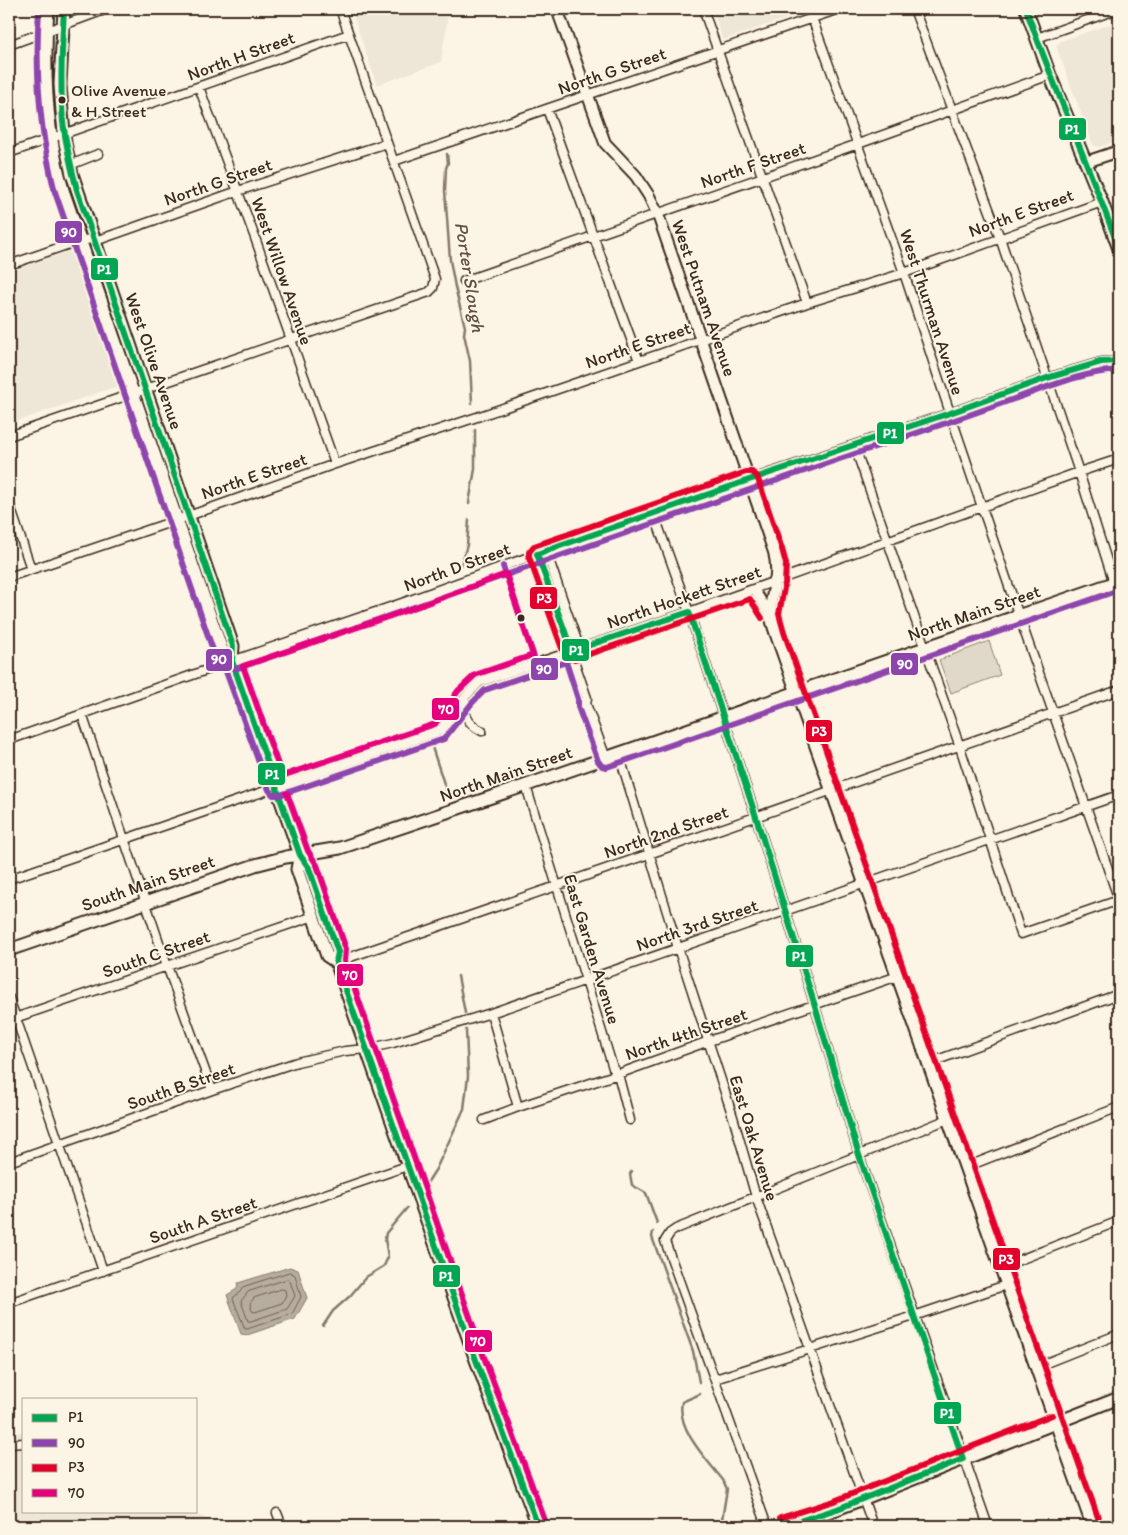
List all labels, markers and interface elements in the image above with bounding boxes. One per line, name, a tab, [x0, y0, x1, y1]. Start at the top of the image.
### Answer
street label: North H Street	[184, 26, 298, 86]
street label: North G Street	[555, 42, 669, 100]
place label: Olive Avenue & H Street	[71, 80, 166, 121]
marker: Olive Avenue & H Street	[57, 95, 67, 105]
line badge: P1	[1058, 117, 1087, 141]
text: P1	[1065, 121, 1080, 138]
street label: North F Street	[697, 137, 809, 193]
street label: North G Street	[161, 153, 275, 211]
street label: North E Street	[965, 184, 1077, 242]
street label: West Willow Avenue	[246, 194, 318, 348]
street label: West Putnam Avenue	[667, 217, 741, 379]
line badge: 90	[54, 220, 83, 244]
water label: Porter Slough	[450, 220, 490, 335]
text: 90	[61, 224, 77, 241]
street label: West Thurman Avenue	[895, 226, 969, 398]
line badge: P1	[90, 257, 119, 281]
text: P1	[97, 261, 112, 278]
street label: West Olive Avenue	[120, 290, 188, 432]
street label: North E Street	[582, 317, 694, 373]
line badge: P1	[876, 421, 905, 445]
text: P1	[883, 425, 898, 442]
street label: North E Street	[198, 448, 310, 504]
street label: North D Street	[401, 537, 514, 596]
street label: North Hockett Street	[604, 560, 764, 634]
street label: North Main Street	[905, 580, 1043, 646]
line badge: P3	[529, 586, 558, 610]
text: P3	[536, 590, 552, 607]
unlabelled marker	[516, 613, 526, 623]
line badge: P1	[561, 638, 590, 662]
text: P1	[569, 642, 584, 659]
line badge: 90	[205, 648, 233, 672]
text: 90	[211, 651, 227, 668]
line badge: 90	[890, 652, 919, 676]
text: 90	[897, 656, 913, 673]
line badge: 90	[530, 657, 559, 681]
text: 90	[536, 661, 552, 678]
line badge: 70	[431, 697, 460, 721]
text: 70	[437, 701, 454, 718]
line badge: P3	[805, 719, 833, 743]
text: P3	[811, 723, 827, 740]
street label: North Main Street	[437, 741, 575, 807]
line badge: P1	[257, 762, 286, 786]
text: P1	[265, 766, 280, 783]
street label: North 2nd Street	[601, 800, 731, 864]
street label: South Main Street	[78, 850, 218, 916]
street label: East Garden Avenue	[559, 871, 625, 1027]
street label: North 3rd Street	[633, 894, 761, 956]
street label: South C Street	[99, 925, 213, 983]
line badge: P1	[785, 944, 814, 968]
text: P1	[792, 948, 807, 965]
line badge: 70	[336, 963, 364, 987]
text: 70	[341, 967, 358, 984]
street label: North 4th Street	[622, 1003, 750, 1065]
street label: South B Street	[124, 1057, 238, 1115]
street label: East Oak Avenue	[724, 1073, 784, 1203]
street label: South A Street	[146, 1191, 260, 1249]
line badge: P3	[992, 1247, 1021, 1271]
text: P3	[998, 1251, 1014, 1268]
line badge: P1	[432, 1264, 461, 1288]
text: P1	[439, 1268, 454, 1285]
line badge: 70	[464, 1329, 493, 1353]
text: 70	[469, 1333, 486, 1350]
legend	[22, 1398, 198, 1512]
line badge: P1	[933, 1401, 962, 1425]
text: P1	[940, 1405, 955, 1422]
text: P1	[68, 1408, 84, 1426]
text: 90	[68, 1434, 85, 1452]
text: P3	[68, 1458, 85, 1476]
text: 70	[68, 1484, 85, 1502]

